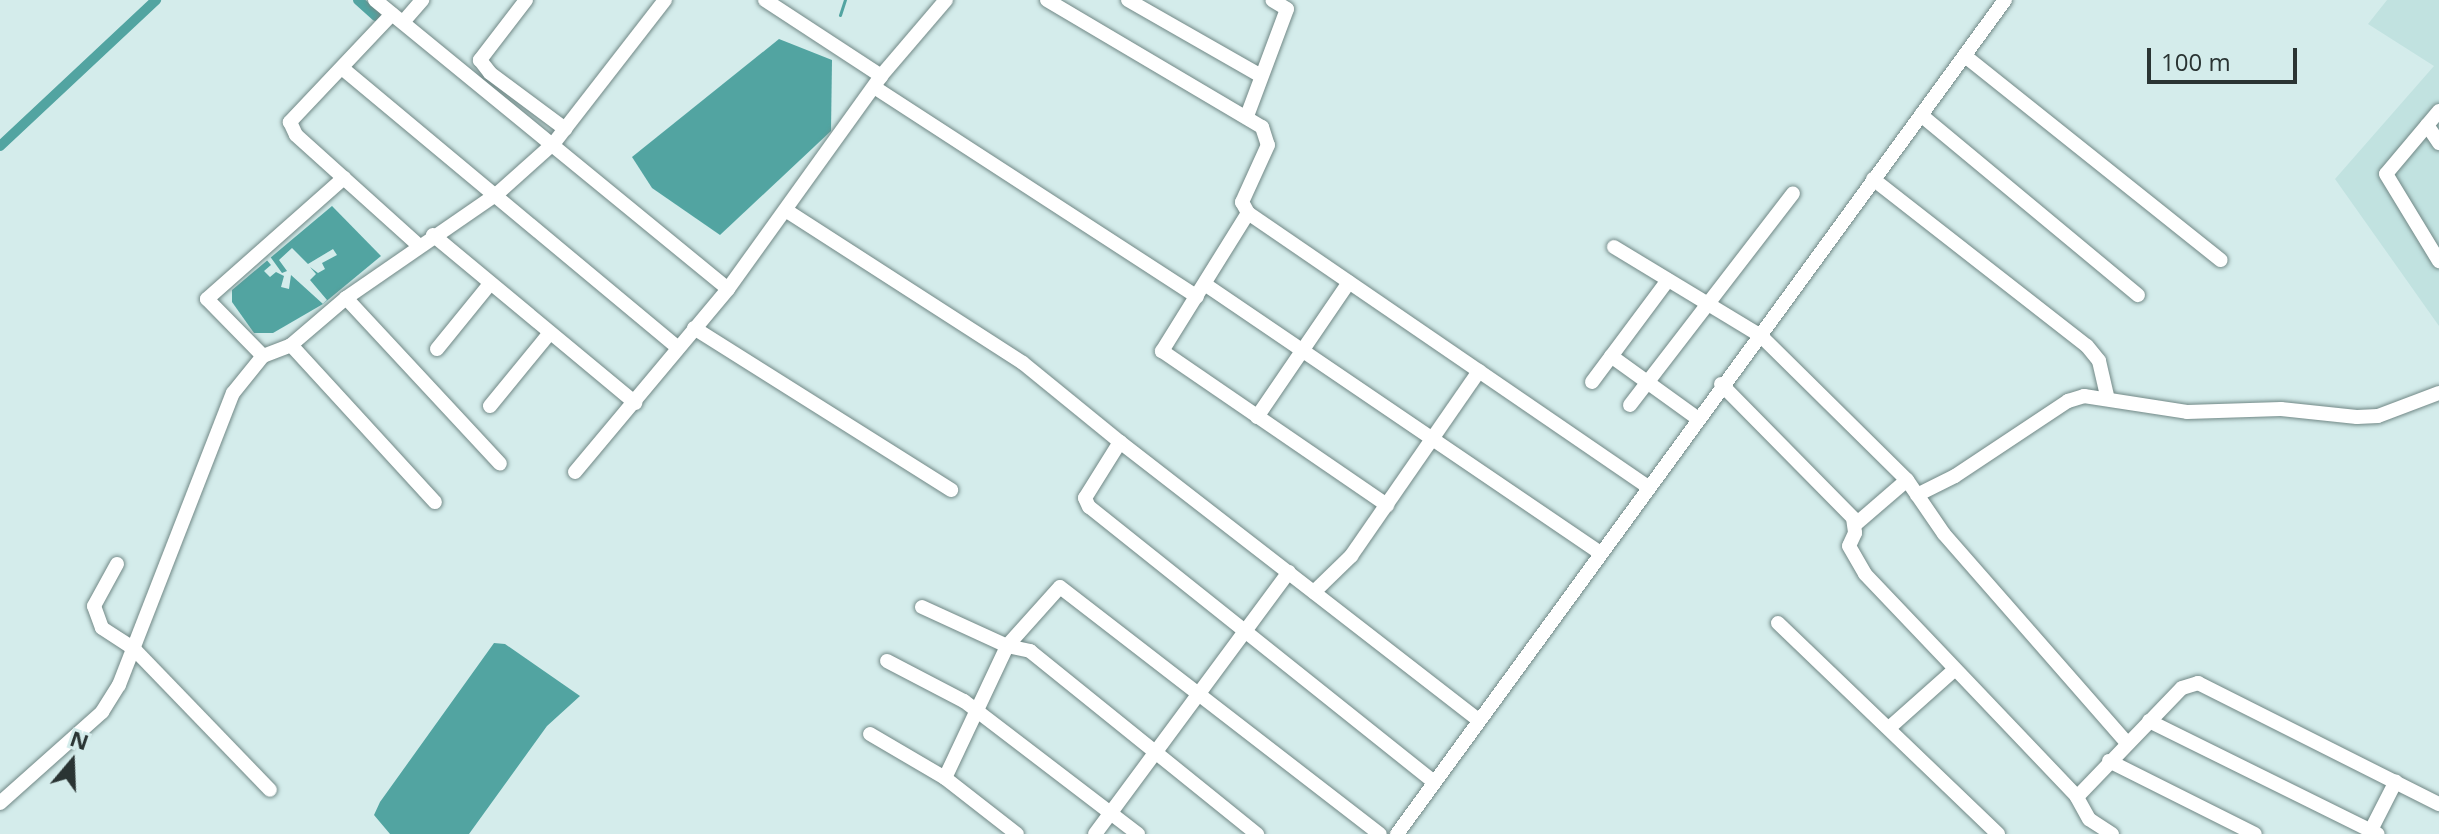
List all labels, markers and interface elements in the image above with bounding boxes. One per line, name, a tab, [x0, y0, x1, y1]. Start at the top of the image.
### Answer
scale bar	[2151, 32, 2301, 82]
text: 100 m	[2161, 45, 2231, 78]
north arrow	[32, 722, 112, 802]
text: N	[66, 722, 93, 756]

